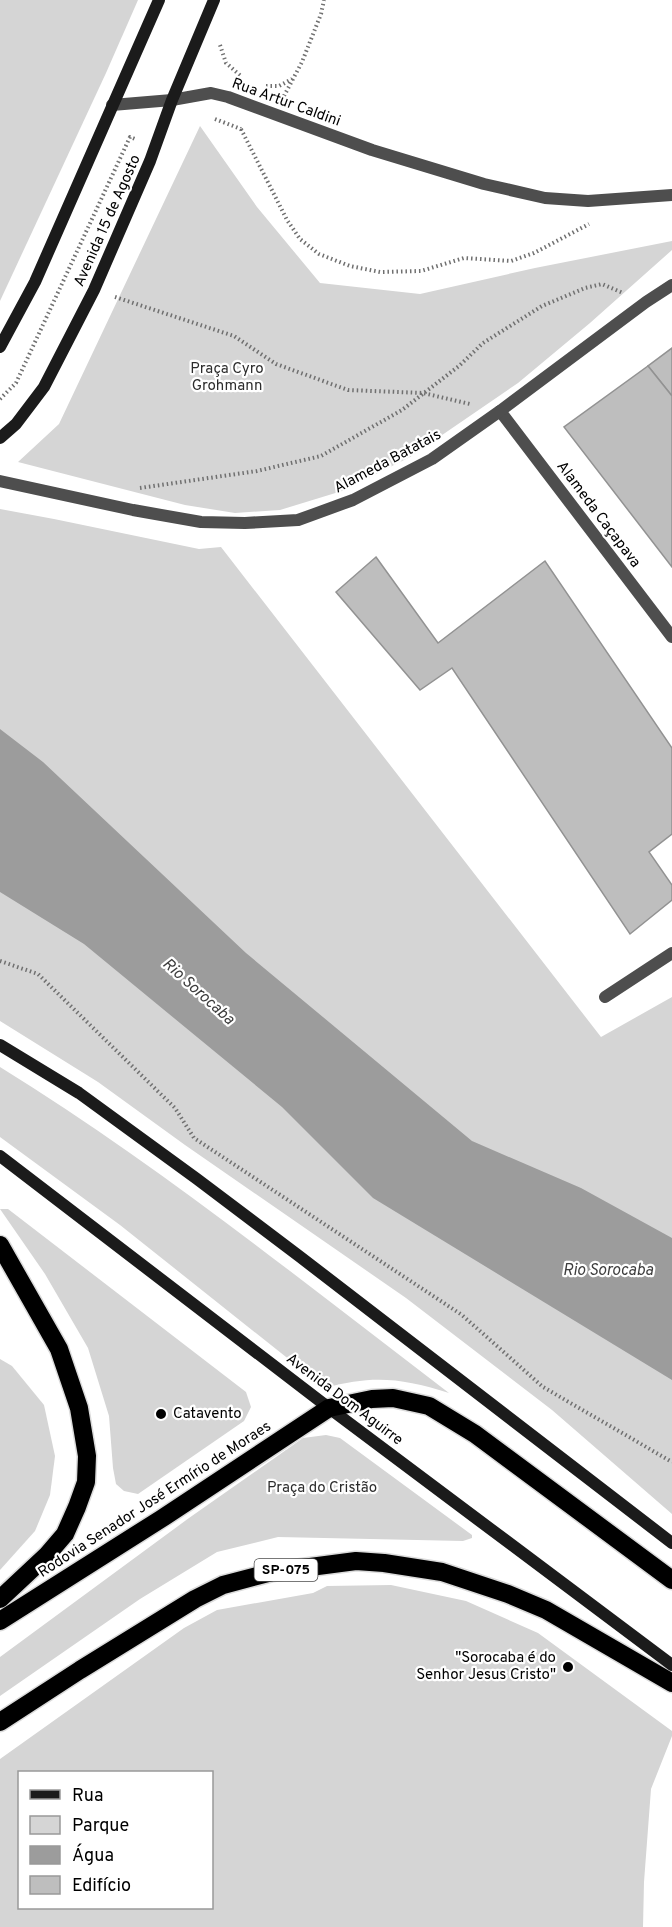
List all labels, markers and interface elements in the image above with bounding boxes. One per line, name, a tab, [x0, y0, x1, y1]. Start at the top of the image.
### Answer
street label: Rua Artur Caldini	[229, 74, 343, 132]
street label: Avenida 15 de Agosto	[70, 152, 146, 290]
park label: Praça Cyro Grohmann	[190, 360, 264, 396]
street label: Alameda Batatais	[331, 426, 445, 498]
street label: Alameda Caçapava	[552, 458, 644, 572]
water label: Rio Sorocaba	[158, 954, 239, 1030]
water label: Rio Sorocaba	[563, 1261, 654, 1281]
street label: Avenida Dom Aguirre	[282, 1350, 406, 1450]
place label: Catavento	[173, 1405, 242, 1424]
marker: Catavento	[154, 1407, 168, 1421]
street label: Rodovia Senador José Ermírio de Moraes	[35, 1417, 275, 1583]
park label: Praça do Cristão	[267, 1479, 377, 1498]
road number: SP-075	[254, 1559, 318, 1581]
place label: "Sorocaba é do Senhor Jesus Cristo"	[416, 1649, 556, 1685]
marker: "Sorocaba é do Senhor Jesus Cristo"	[561, 1660, 575, 1674]
legend	[18, 1771, 213, 1909]
text: Rua	[72, 1785, 103, 1808]
text: Parque	[72, 1815, 129, 1838]
text: Água	[72, 1843, 114, 1868]
text: Edifício	[72, 1875, 131, 1898]

